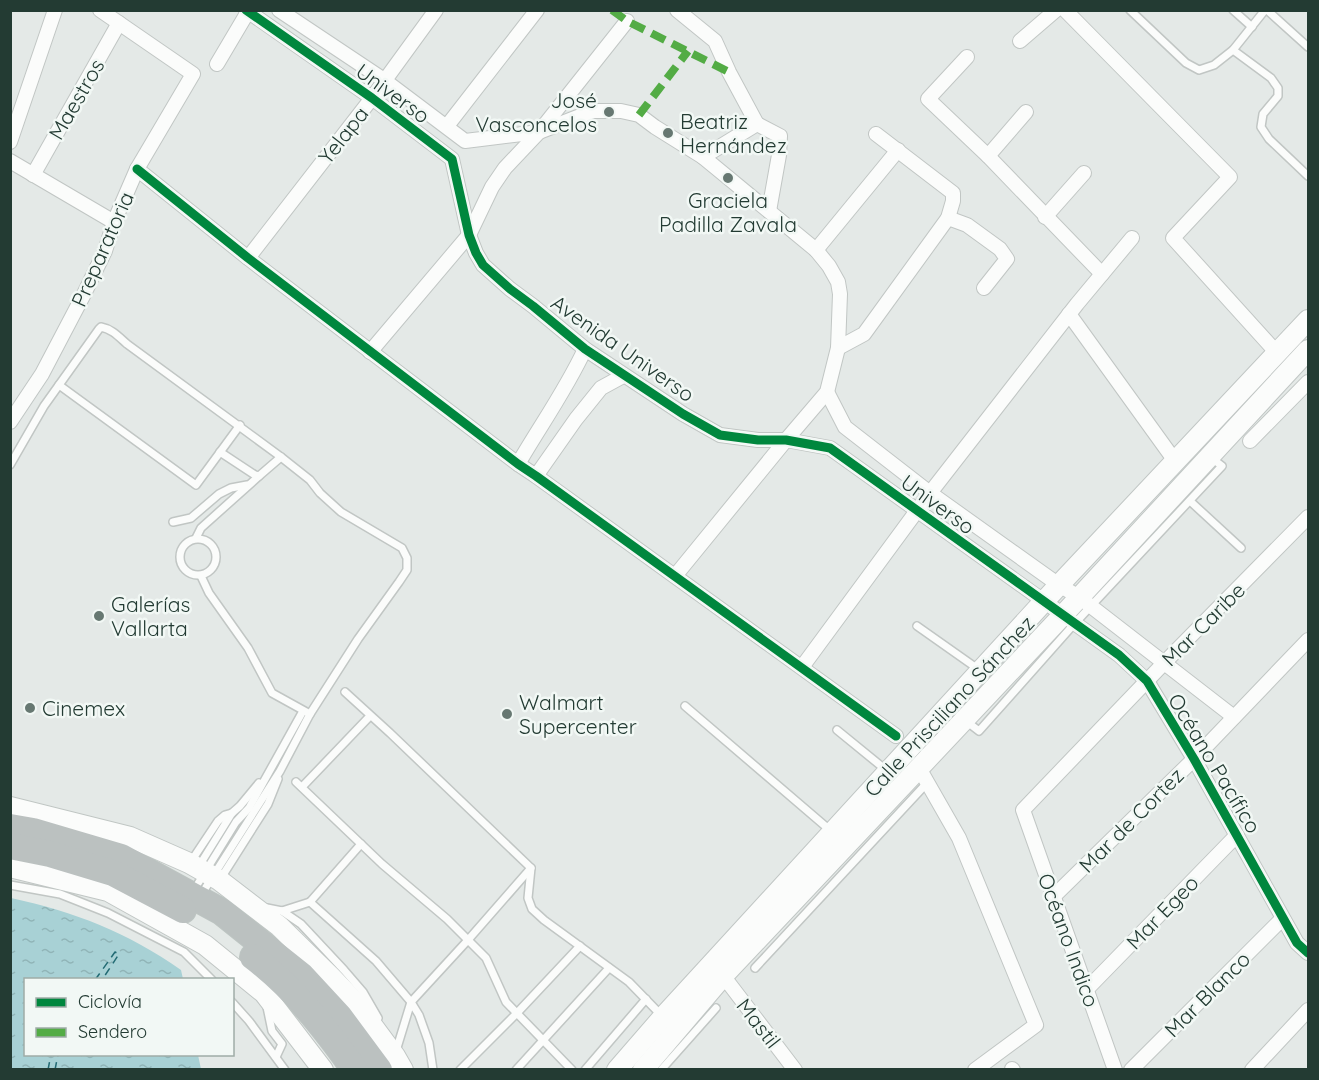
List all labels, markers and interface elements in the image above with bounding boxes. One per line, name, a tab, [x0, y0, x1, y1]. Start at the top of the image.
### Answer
street label: Maestros	[42, 54, 110, 144]
street label: Universo	[351, 57, 435, 129]
place label: José Vasconcelos	[475, 87, 597, 137]
street label: Yelapa	[313, 101, 373, 169]
marker: José Vasconcelos	[602, 105, 616, 119]
place label: Beatriz Hernández	[680, 108, 787, 158]
marker: Beatriz Hernández	[661, 126, 675, 140]
marker: Graciela Padilla Zavala	[721, 171, 735, 185]
place label: Graciela Padilla Zavala	[659, 187, 797, 237]
street label: Preparatoria	[65, 188, 139, 310]
street label: Avenida Universo	[546, 289, 700, 407]
street label: Universo	[896, 468, 980, 540]
street label: Mar Caribe	[1156, 577, 1250, 671]
place label: Galerías Vallarta	[111, 591, 190, 641]
marker: Galerías Vallarta	[92, 609, 106, 623]
street label: Calle Prisciliano Sánchez	[858, 610, 1040, 802]
street label: Océano Pacífico	[1163, 688, 1267, 838]
place label: Walmart Supercenter	[519, 689, 637, 739]
place label: Cinemex	[42, 695, 125, 721]
marker: Cinemex	[23, 701, 37, 715]
marker: Walmart Supercenter	[500, 707, 514, 721]
street label: Mar de Cortez	[1073, 762, 1189, 878]
street label: Océano Indico	[1033, 870, 1105, 1010]
street label: Mar Egeo	[1120, 870, 1204, 954]
street label: Mar Blanco	[1159, 946, 1255, 1042]
legend	[24, 978, 234, 1056]
text: Ciclovía	[78, 990, 142, 1013]
street label: Mastil	[731, 993, 787, 1053]
text: Sendero	[78, 1020, 147, 1043]

